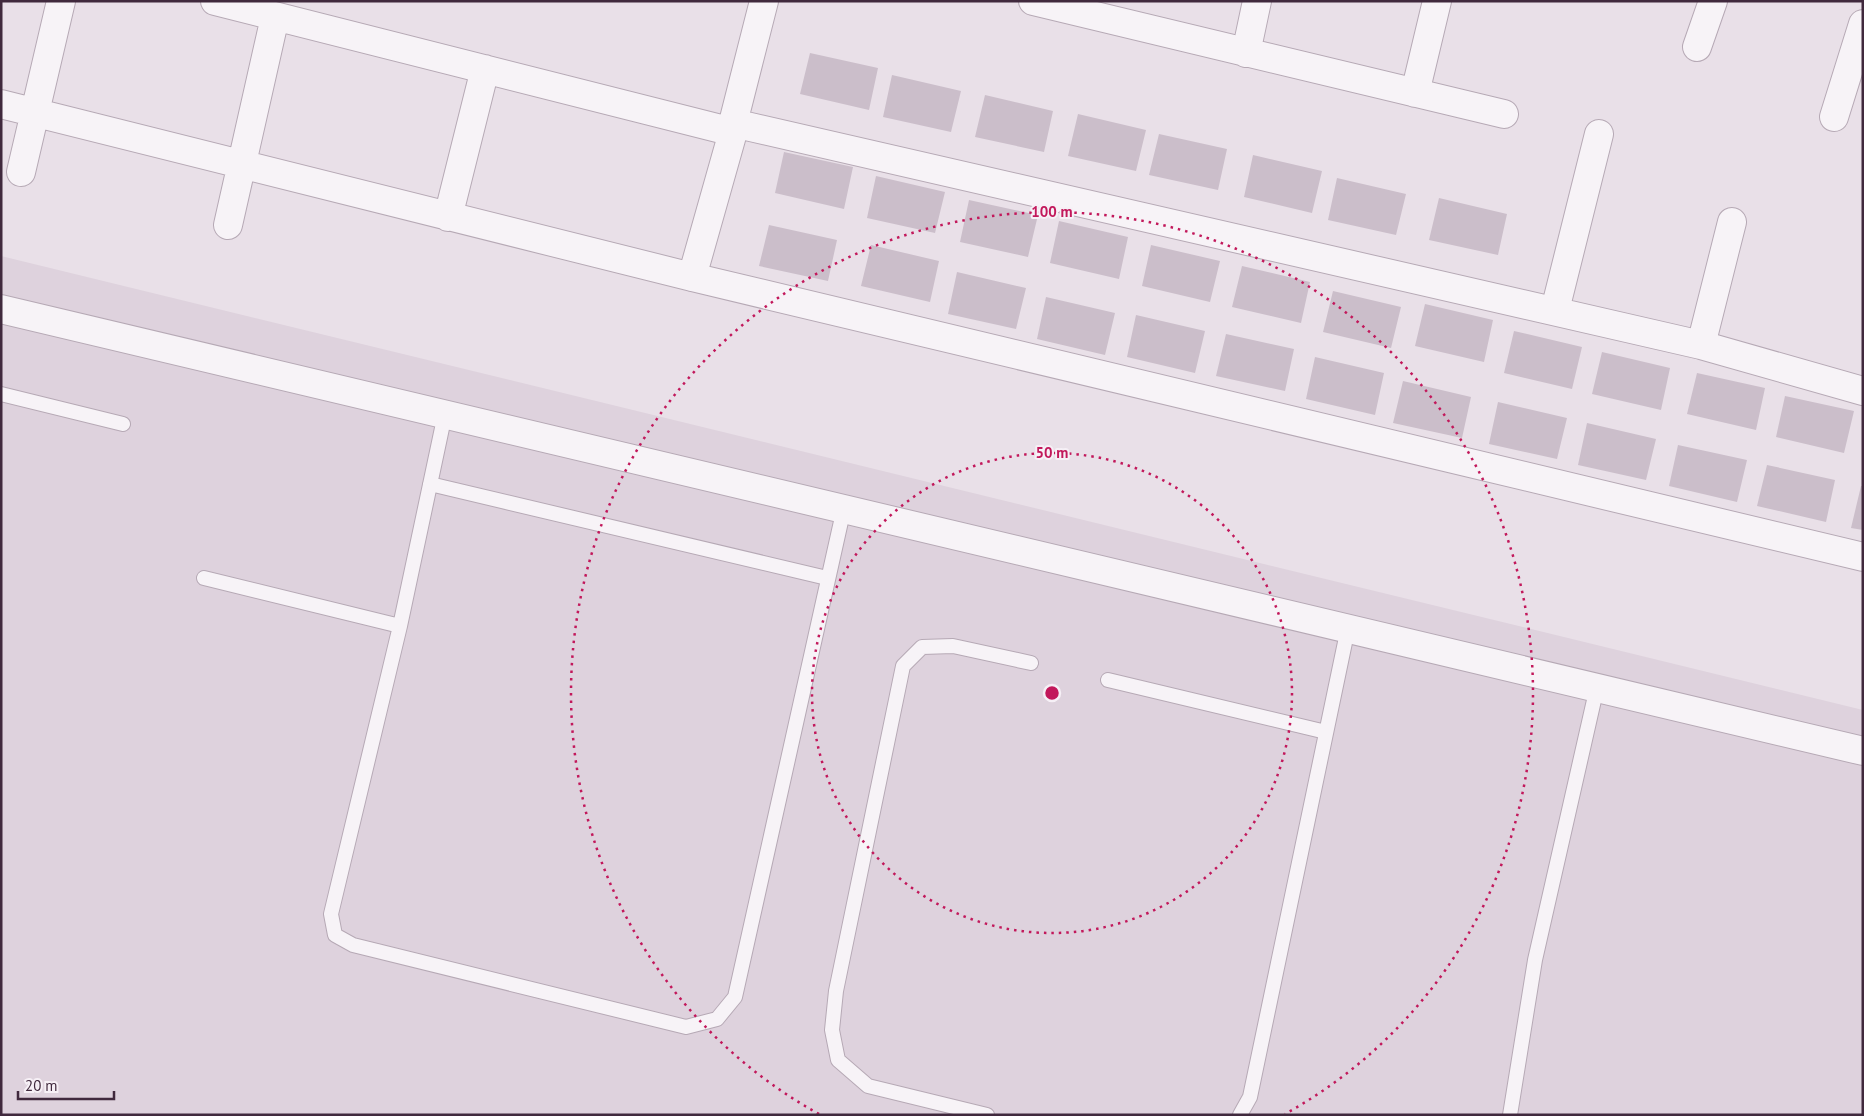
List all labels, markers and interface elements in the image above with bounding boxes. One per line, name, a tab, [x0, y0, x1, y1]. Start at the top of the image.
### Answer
text: 100 m	[1031, 202, 1073, 221]
text: 50 m	[1036, 443, 1068, 462]
centre of rings	[1043, 684, 1061, 702]
scale bar	[18, 1068, 114, 1100]
text: 20 m	[25, 1076, 58, 1095]

